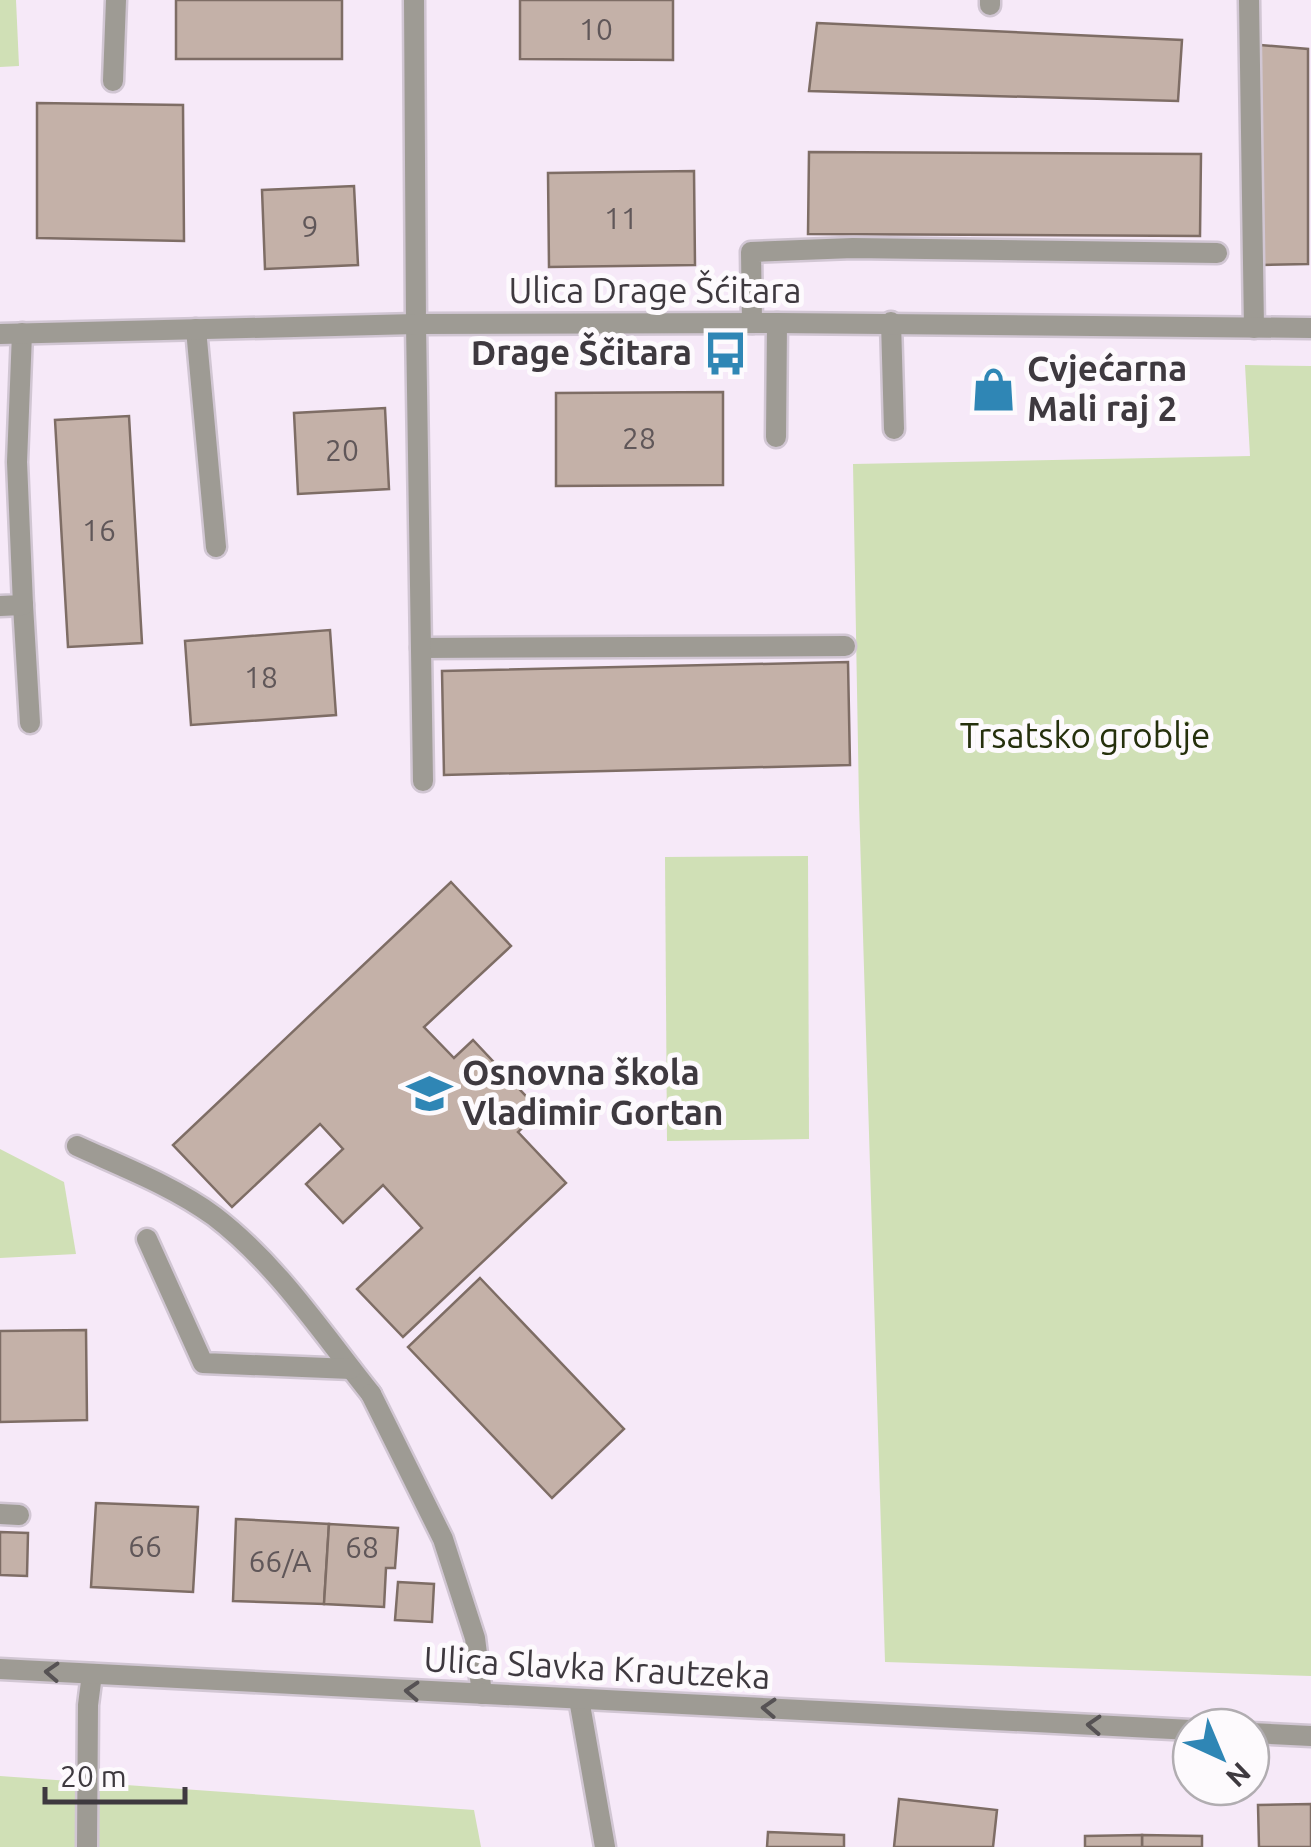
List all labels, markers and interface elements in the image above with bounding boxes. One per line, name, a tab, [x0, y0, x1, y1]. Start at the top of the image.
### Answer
house number: 10	[579, 12, 613, 46]
house number: 11	[604, 201, 638, 235]
house number: 9	[302, 209, 318, 243]
street label: Ulica Drage Šćitara	[508, 269, 802, 310]
bus stop icon: Drage Ščitara	[701, 329, 749, 377]
place label: Drage Ščitara	[471, 332, 692, 372]
place label: Cvjećarna Mali raj 2	[1027, 348, 1187, 428]
shop icon: Cvjećarna Mali raj 2	[970, 365, 1018, 413]
house number: 28	[622, 421, 656, 455]
house number: 20	[325, 433, 359, 467]
house number: 16	[82, 513, 116, 547]
house number: 18	[244, 660, 278, 694]
park label: Trsatsko groblje	[960, 715, 1210, 755]
place label: Osnovna škola Vladimir Gortan	[462, 1052, 724, 1132]
school or university icon: Osnovna škola Vladimir Gortan	[405, 1069, 453, 1117]
house number: 66	[128, 1529, 162, 1563]
house number: 68	[345, 1530, 379, 1564]
house number: 66/A	[248, 1544, 312, 1578]
street label: Ulica Slavka Krautzeka	[423, 1638, 771, 1696]
one-way arrow	[44, 1662, 60, 1683]
one-way arrow	[403, 1681, 419, 1702]
one-way arrow	[761, 1698, 777, 1719]
north arrow	[1171, 1707, 1271, 1807]
one-way arrow	[1085, 1715, 1101, 1736]
scale bar	[45, 1742, 185, 1804]
text: N	[1220, 1757, 1257, 1794]
text: 20 m	[60, 1759, 127, 1793]

